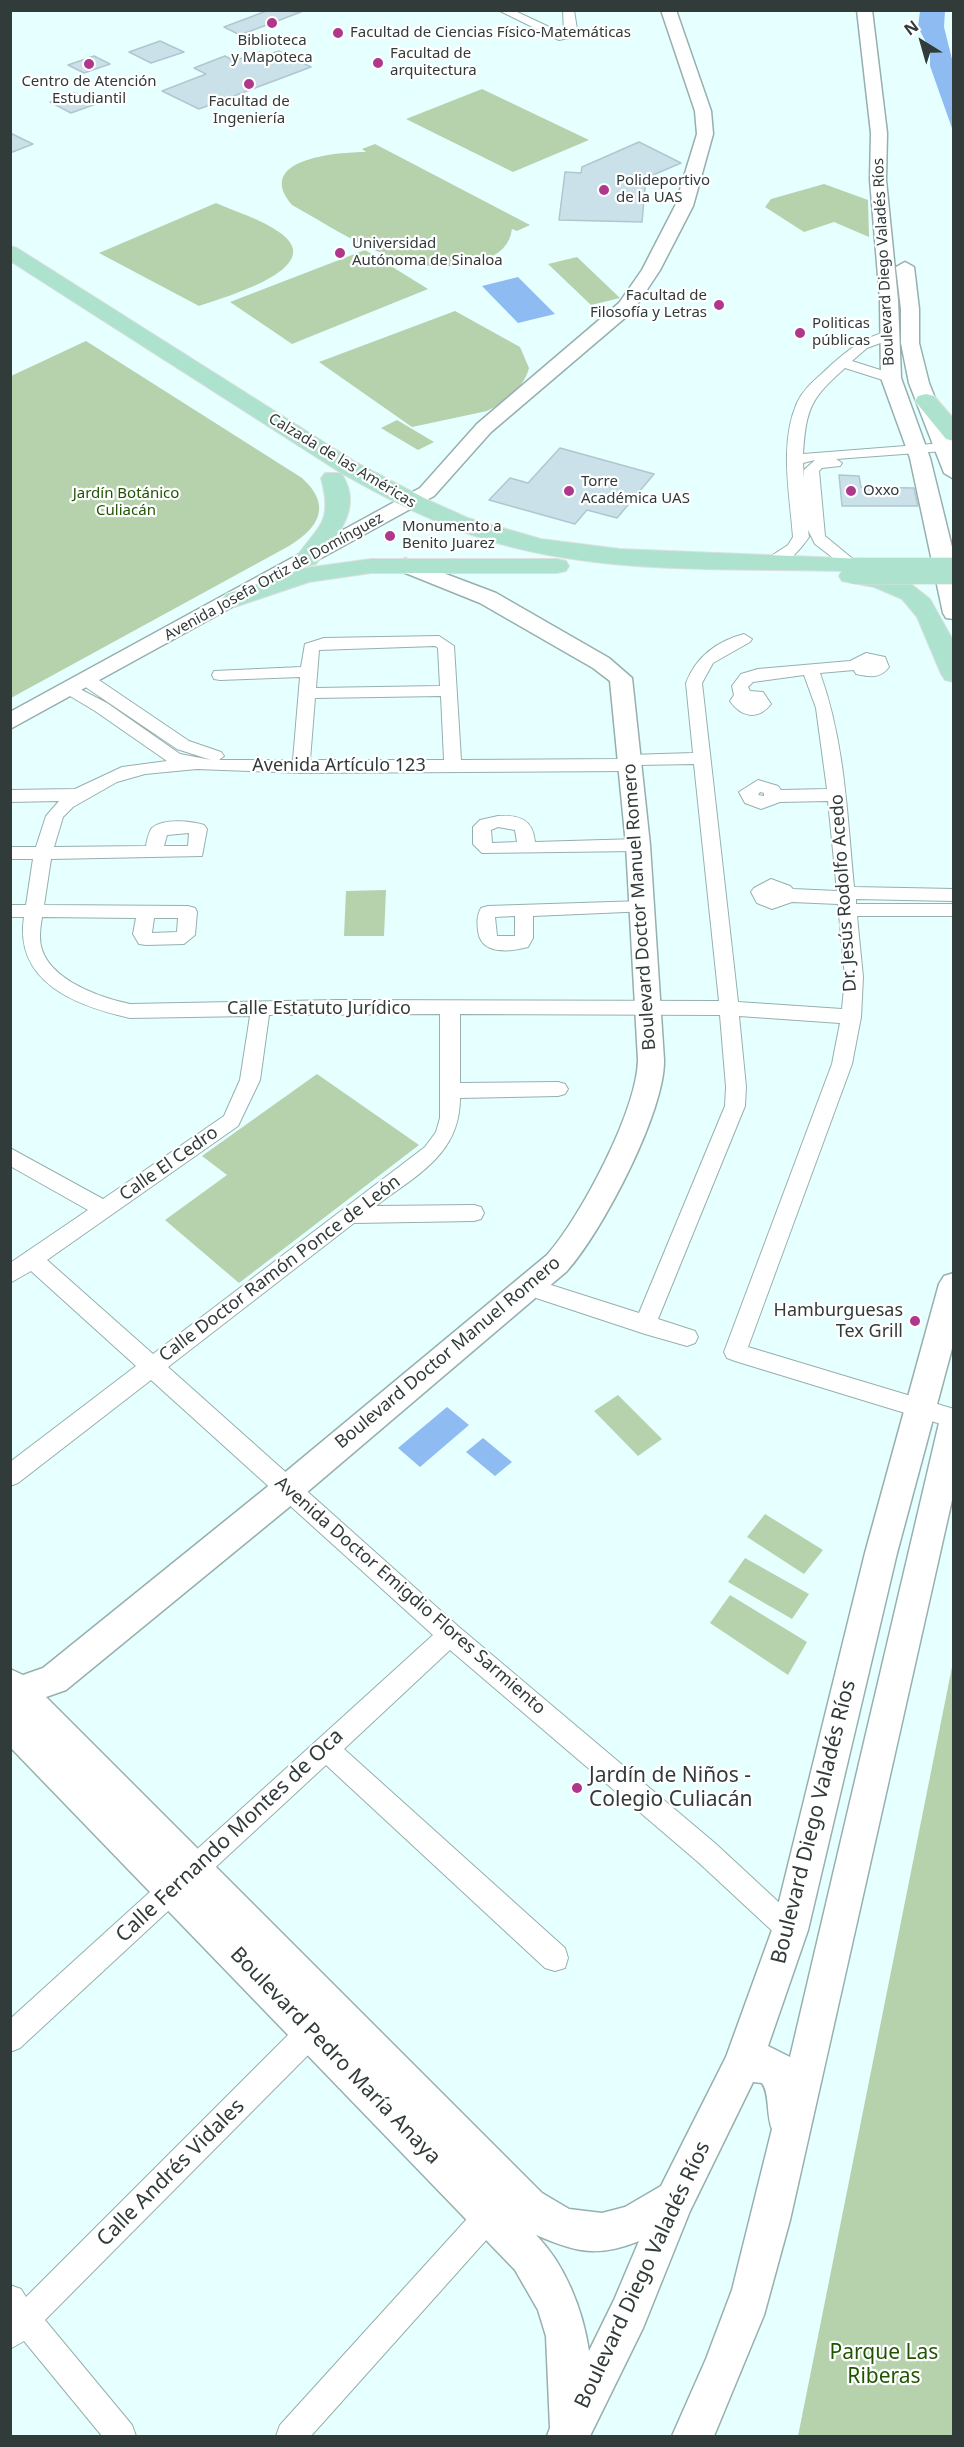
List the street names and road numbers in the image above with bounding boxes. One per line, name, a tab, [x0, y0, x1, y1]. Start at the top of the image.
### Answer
street label: Boulevard Diego Valadés Ríos	[870, 158, 898, 366]
street label: Calzada de las Américas	[265, 410, 419, 512]
street label: Avenida Josefa Ortiz de Domínguez	[161, 509, 387, 645]
street label: Avenida Artículo 123	[252, 755, 426, 777]
street label: Boulevard Doctor Manuel Romero	[619, 763, 661, 1051]
street label: Dr. Jesús Rodolfo Acedo	[826, 793, 862, 993]
street label: Calle Estatuto Jurídico	[227, 998, 411, 1020]
street label: Calle El Cedro	[116, 1122, 222, 1206]
street label: Calle Doctor Ramón Ponce de León	[155, 1171, 405, 1367]
street label: Boulevard Doctor Manuel Romero	[331, 1252, 565, 1454]
street label: Avenida Doctor Emigdio Flores Sarmiento	[270, 1473, 550, 1719]
street label: Boulevard Diego Valadés Ríos	[767, 1677, 861, 1967]
street label: Calle Fernando Montes de Oca	[111, 1724, 349, 1948]
street label: Boulevard Pedro María Anaya	[225, 1942, 445, 2170]
street label: Calle Andrés Vidales	[92, 2094, 250, 2252]
street label: Boulevard Diego Valadés Ríos	[570, 2138, 716, 2412]

